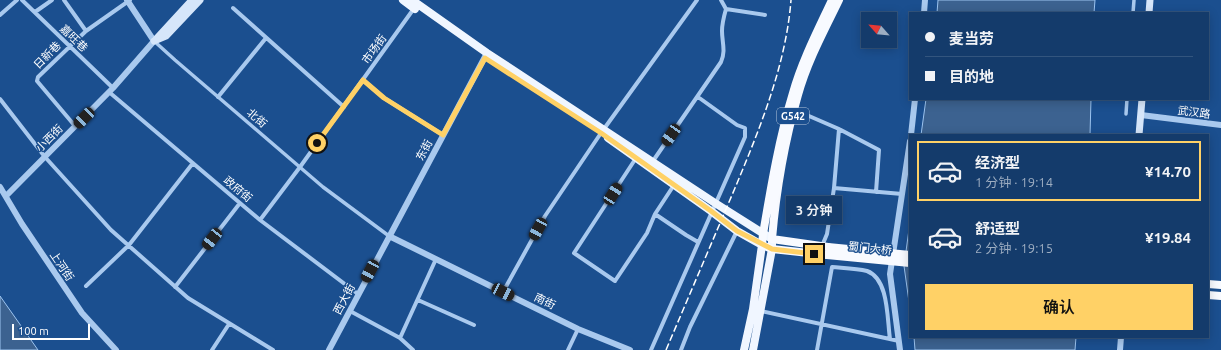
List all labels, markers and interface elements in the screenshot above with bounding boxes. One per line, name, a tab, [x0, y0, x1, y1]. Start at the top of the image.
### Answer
north arrow	[861, 12, 897, 48]
map controls	[861, 12, 897, 48]
street label: 嘉旺巷	[58, 22, 90, 54]
text: 麦当劳	[949, 30, 994, 47]
street label: 市场街	[359, 32, 389, 66]
street label: 日新巷	[31, 39, 63, 71]
text: 目的地	[949, 68, 994, 85]
street label: 武汉路	[1177, 104, 1211, 120]
car	[71, 105, 97, 131]
street label: 北街	[245, 106, 269, 130]
road number: G542	[777, 108, 809, 124]
street label: 小西街	[33, 122, 65, 154]
car	[659, 122, 683, 148]
route start	[308, 134, 326, 152]
street label: 东街	[414, 137, 434, 163]
icon: car	[927, 153, 963, 189]
text: 经济型	[975, 154, 1020, 171]
text: ¥14.70	[1145, 163, 1191, 180]
street label: 政府街	[222, 174, 254, 204]
text: 1 分钟 · 19:14	[975, 175, 1053, 189]
car	[601, 181, 625, 207]
callout: 3 分钟	[786, 196, 842, 224]
text: 3 分钟	[796, 203, 832, 217]
car	[527, 216, 549, 242]
icon: car	[927, 219, 963, 255]
text: 舒适型	[975, 220, 1020, 237]
car	[200, 226, 224, 252]
text: ¥19.84	[1145, 229, 1191, 246]
street label: 蜀门大桥	[847, 240, 893, 256]
text: 2 分钟 · 19:15	[975, 241, 1053, 255]
route end	[805, 245, 823, 263]
street label: 上河街	[48, 249, 76, 283]
car	[359, 258, 381, 284]
car	[490, 281, 516, 303]
street label: 西大街	[331, 282, 357, 316]
button: 确认	[925, 284, 1193, 330]
street label: 南街	[532, 291, 558, 311]
scale bar	[12, 322, 90, 341]
text: 100 m	[18, 325, 49, 337]

